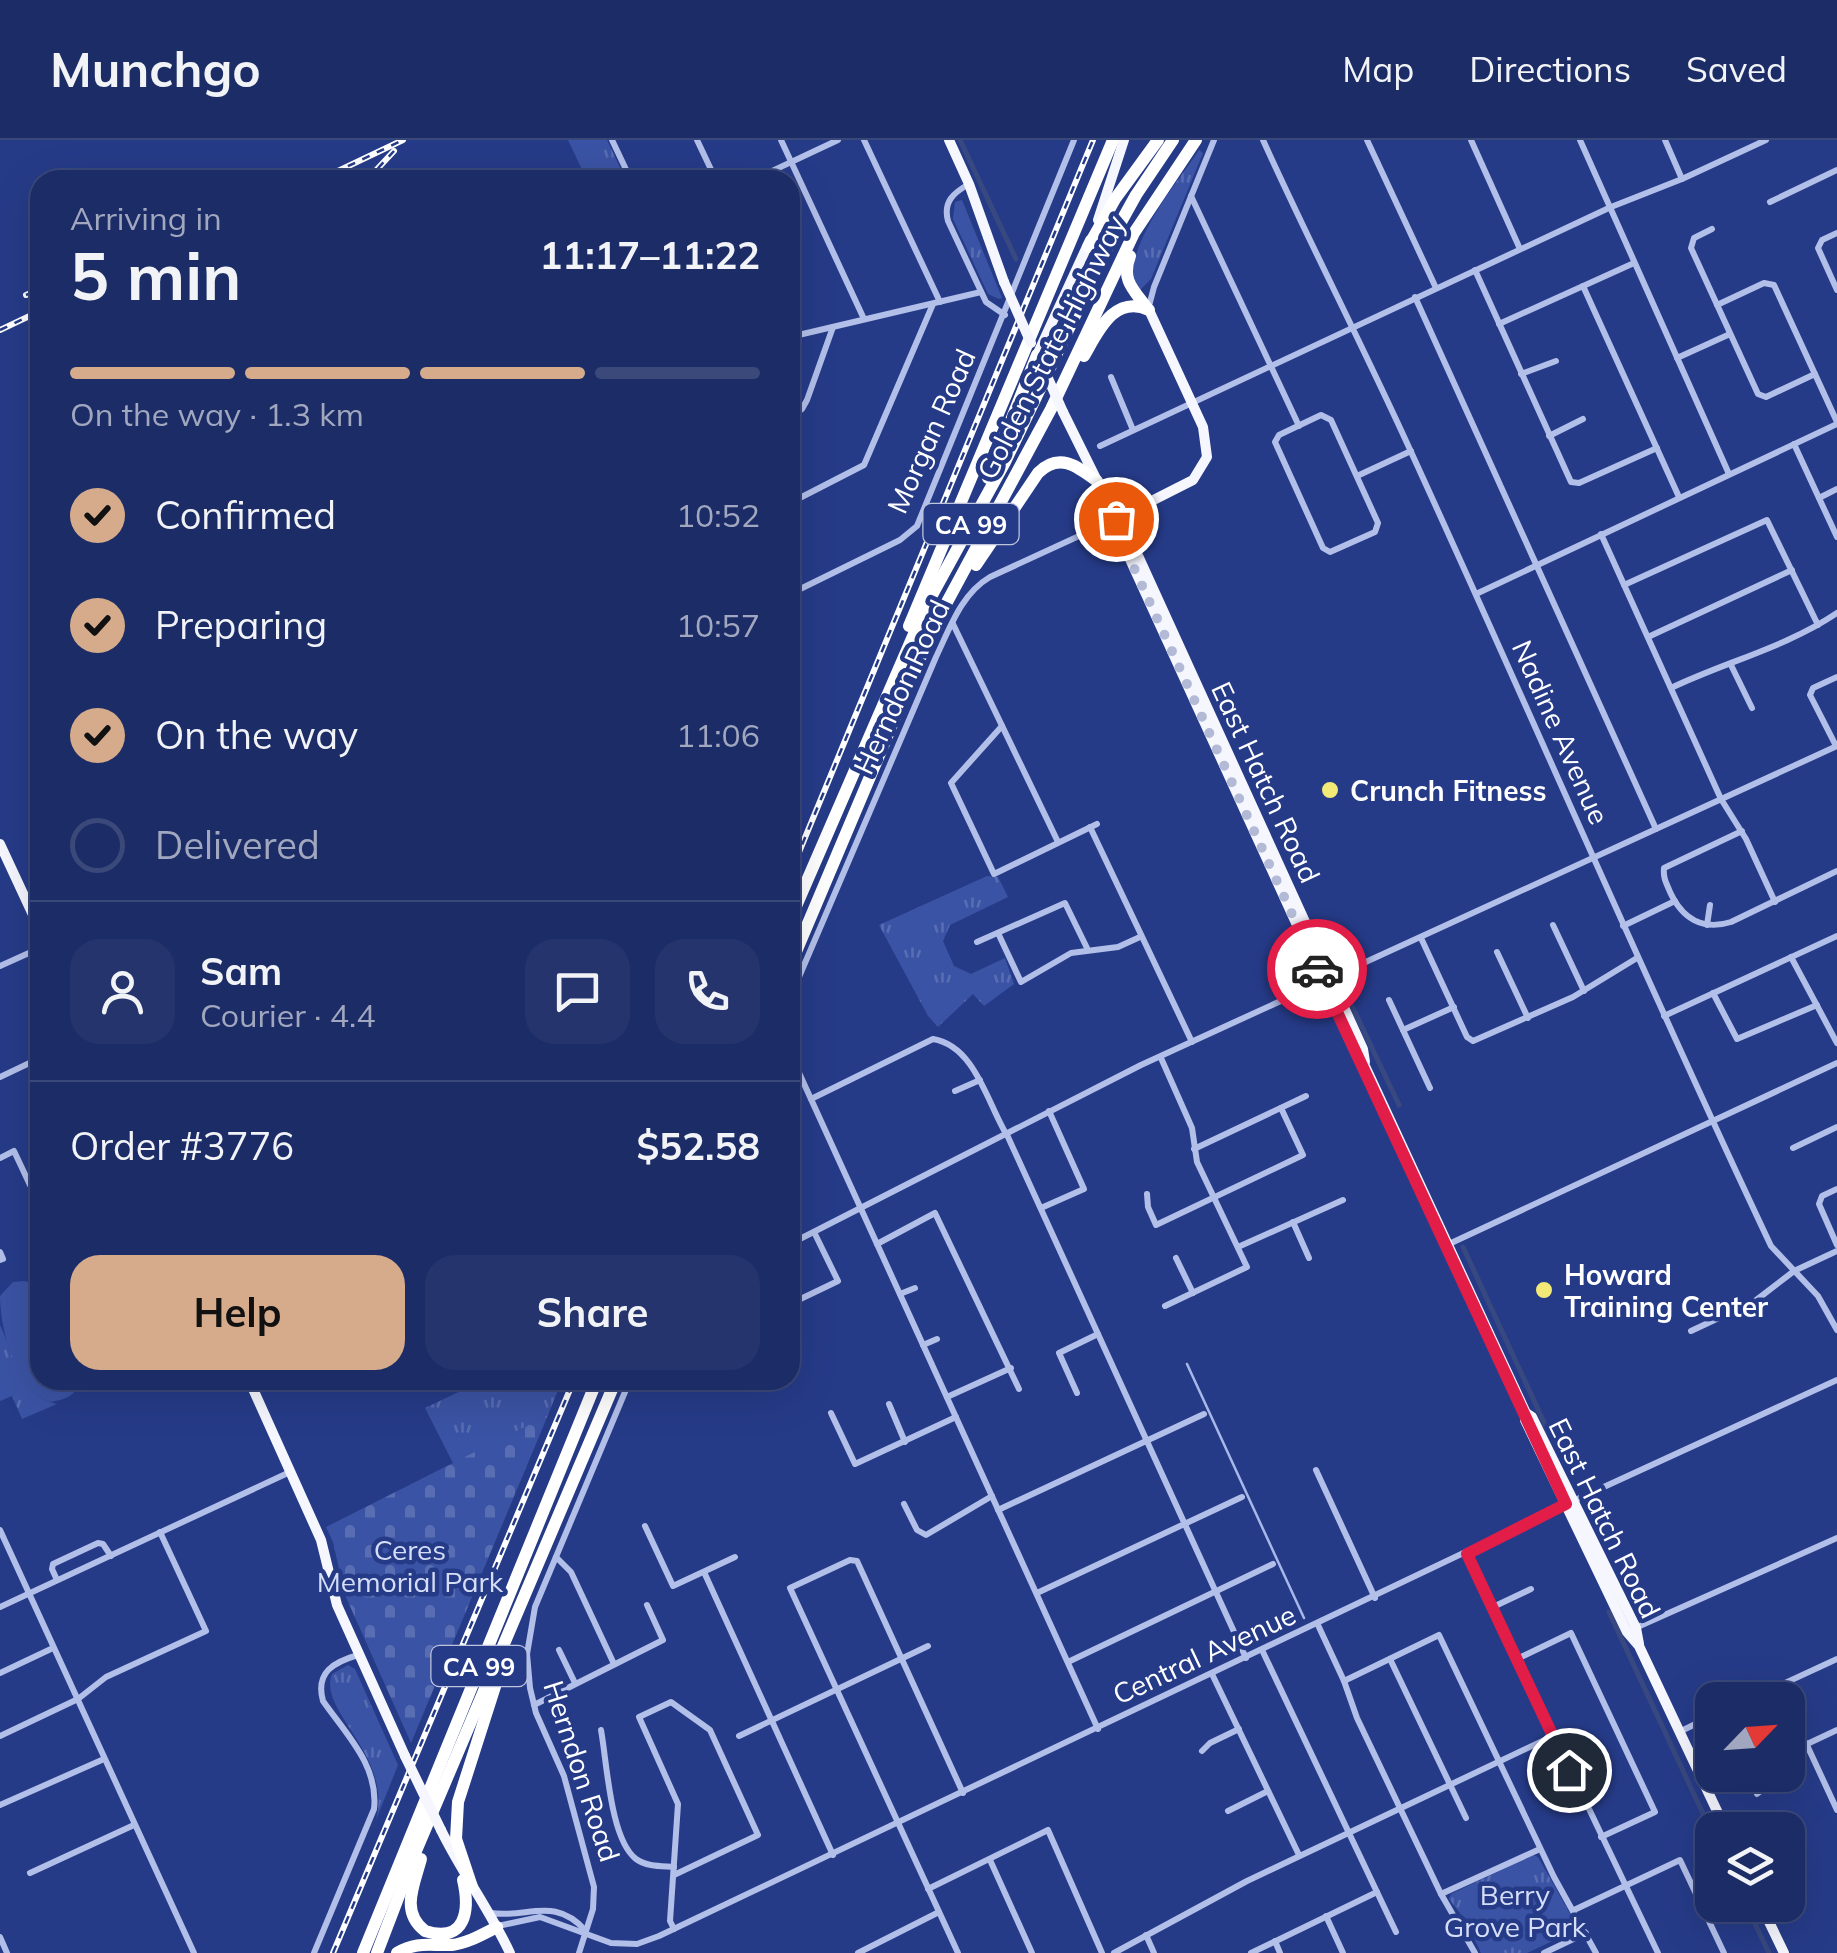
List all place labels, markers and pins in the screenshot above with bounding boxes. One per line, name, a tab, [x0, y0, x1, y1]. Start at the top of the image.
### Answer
pin	[1074, 477, 1159, 562]
place label: Crunch Fitness	[1350, 773, 1547, 808]
marker: Crunch Fitness	[1319, 779, 1341, 801]
place label: Howard Training Center	[1564, 1257, 1768, 1324]
marker: Howard Training Center	[1533, 1279, 1555, 1301]
pin	[1527, 1728, 1612, 1813]

